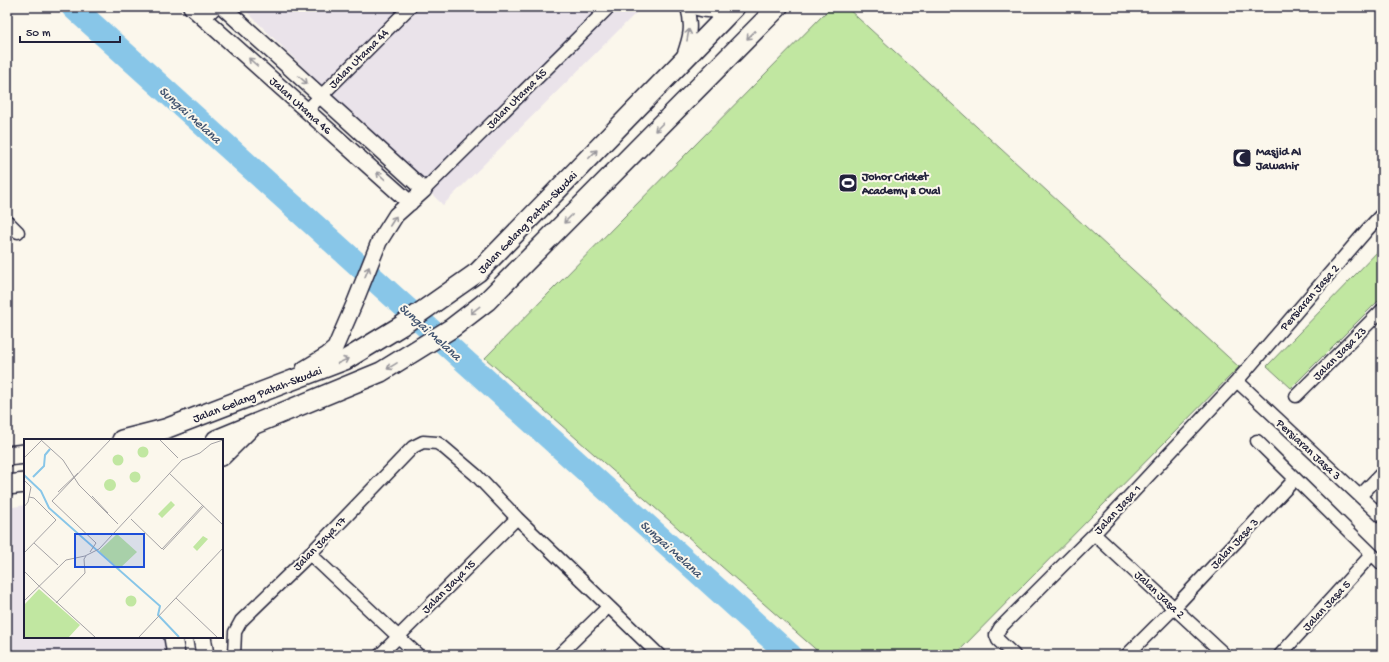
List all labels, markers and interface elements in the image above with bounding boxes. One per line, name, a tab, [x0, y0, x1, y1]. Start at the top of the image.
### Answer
scale bar	[20, 18, 120, 44]
street label: Jalan Utama 44	[327, 26, 392, 92]
text: 50 m	[26, 27, 51, 41]
one-way arrow	[685, 29, 693, 42]
one-way arrow	[746, 30, 756, 40]
one-way arrow	[247, 57, 258, 66]
street label: Jalan Utama 45	[484, 66, 550, 132]
street label: Jalan Utama 46	[266, 75, 334, 139]
one-way arrow	[298, 76, 308, 85]
water label: Sungai Melana	[155, 84, 224, 148]
one-way arrow	[655, 122, 664, 132]
place label: Masjid Al Jawahir	[1255, 146, 1301, 174]
mosque icon: Masjid Al Jawahir	[1231, 147, 1253, 169]
one-way arrow	[588, 149, 598, 159]
street label: Jalan Gelang Patah-Skudai	[476, 169, 581, 278]
place label: Johor Cricket Academy & Oval	[861, 171, 941, 199]
one-way arrow	[375, 172, 386, 181]
sports icon: Johor Cricket Academy & Oval	[837, 172, 859, 194]
one-way arrow	[563, 214, 573, 224]
one-way arrow	[388, 215, 397, 226]
street label: Persiaran Jasa 2	[1277, 262, 1343, 335]
one-way arrow	[363, 266, 371, 278]
water label: Sungai Melana	[395, 301, 464, 365]
one-way arrow	[469, 306, 480, 314]
street label: Jalan Jasa 23	[1311, 325, 1370, 384]
one-way arrow	[336, 357, 348, 364]
one-way arrow	[387, 362, 398, 370]
street label: Jalan Gelang Patah-Skudai	[191, 365, 325, 427]
street label: Persiaran Jasa 3	[1272, 416, 1343, 484]
inset map	[24, 439, 223, 638]
street label: Jalan Jasa 1	[1092, 483, 1145, 538]
street label: Jalan Jaya 17	[291, 514, 350, 575]
street label: Jalan Jasa 3	[1209, 516, 1262, 573]
water label: Sungai Melana	[636, 518, 705, 582]
street label: Jalan Jaya 15	[420, 558, 479, 617]
street label: Jalan Jasa 2	[1131, 569, 1187, 622]
street label: Jalan Jasa 5	[1300, 578, 1354, 635]

